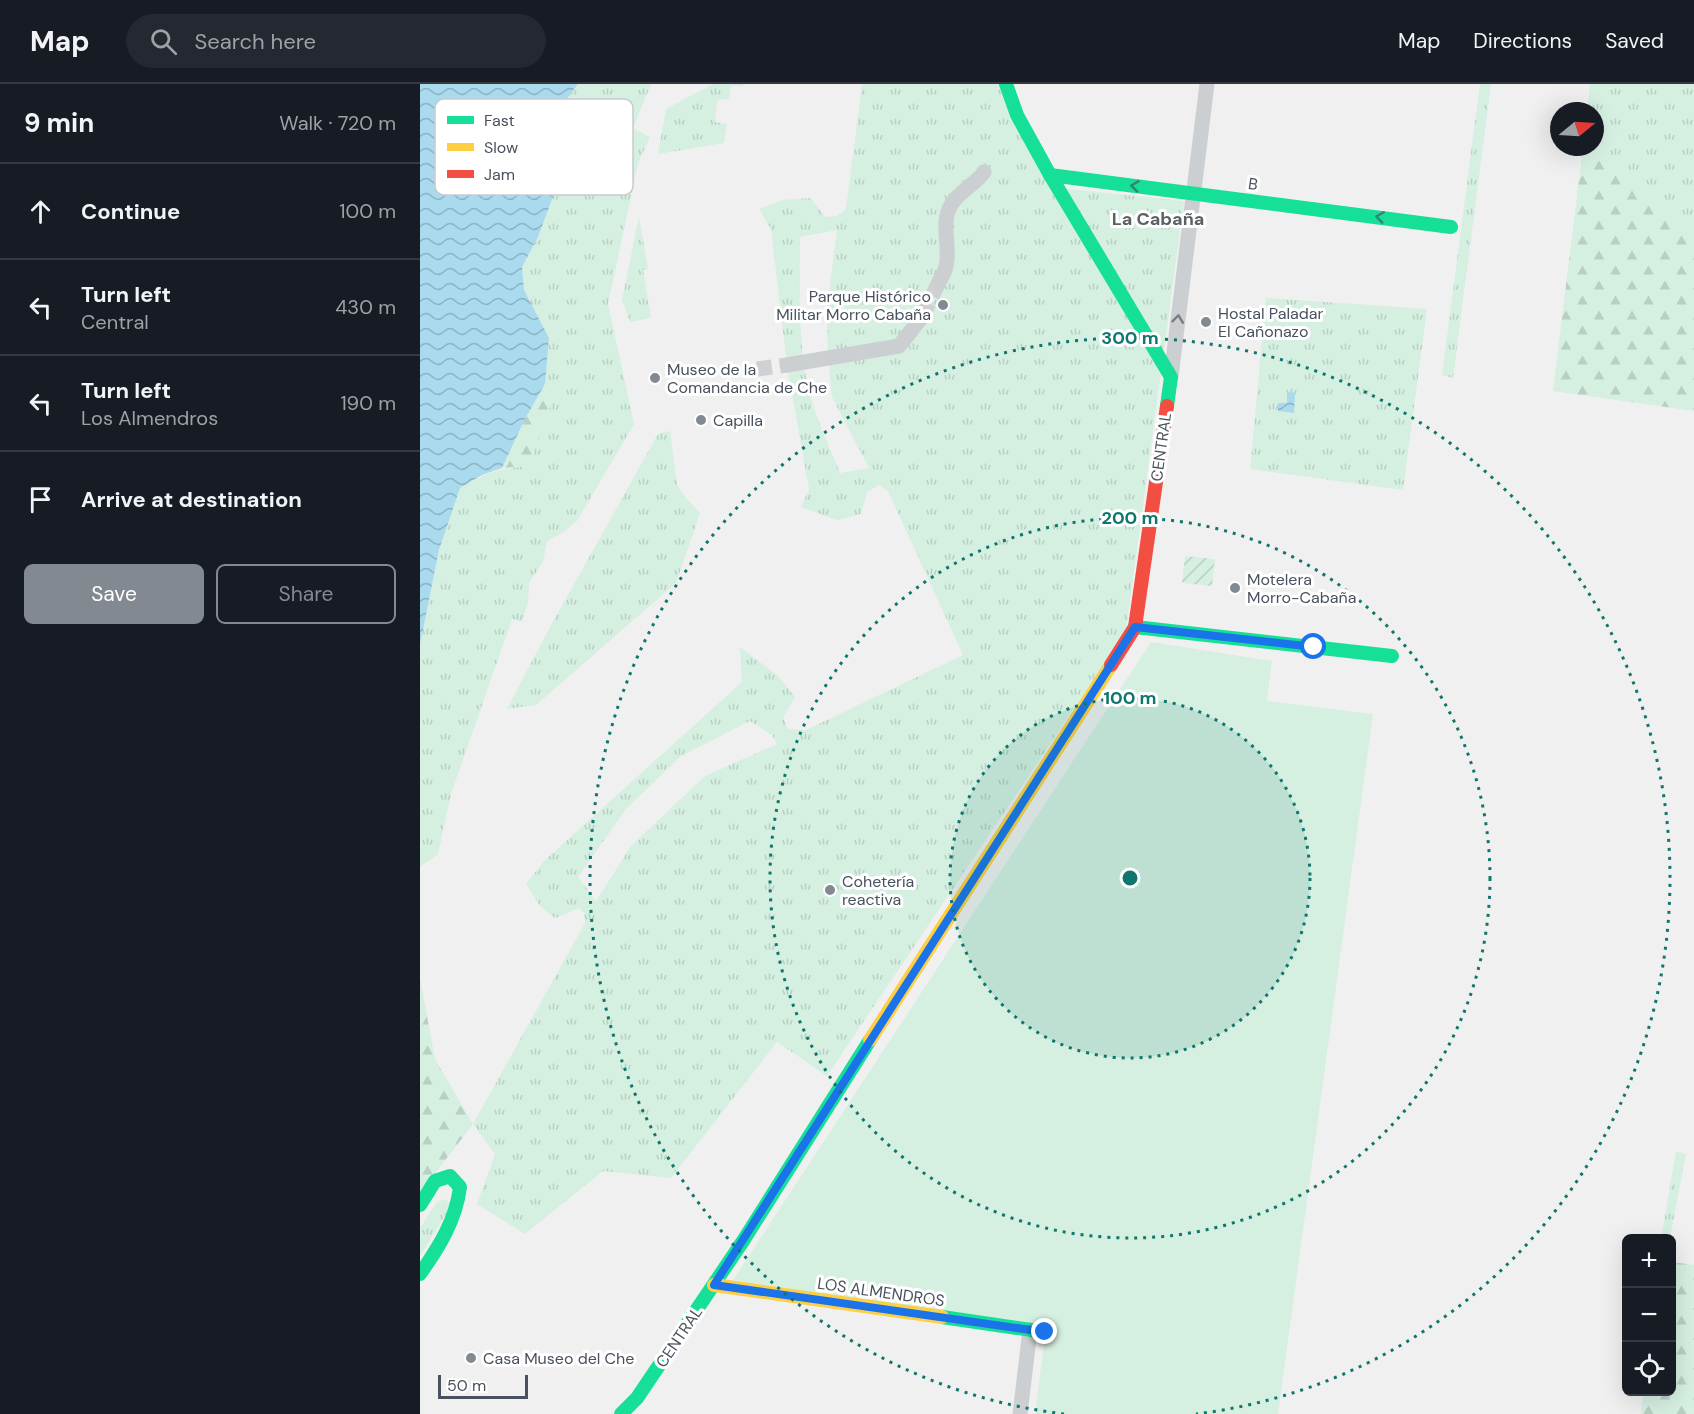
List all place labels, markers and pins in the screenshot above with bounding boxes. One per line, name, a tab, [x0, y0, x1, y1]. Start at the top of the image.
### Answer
place label: Parque Histórico Militar Morro Cabaña	[776, 286, 931, 325]
marker: Parque Histórico Militar Morro Cabaña	[936, 298, 950, 312]
place label: Hostal Paladar El Cañonazo	[1218, 303, 1323, 342]
marker: Hostal Paladar El Cañonazo	[1199, 315, 1213, 329]
place label: Museo de la Comandancia de Che	[667, 359, 827, 398]
marker: Museo de la Comandancia de Che	[648, 371, 662, 385]
place label: Capilla	[713, 410, 763, 431]
marker: Capilla	[694, 413, 708, 427]
place label: Motelera Morro-Cabaña	[1247, 569, 1356, 608]
marker: Motelera Morro-Cabaña	[1228, 581, 1242, 595]
centre of rings	[1120, 868, 1140, 888]
place label: Cohetería reactiva	[842, 871, 914, 910]
marker: Cohetería reactiva	[823, 883, 837, 897]
place label: Casa Museo del Che	[483, 1348, 634, 1369]
marker: Casa Museo del Che	[464, 1351, 478, 1365]

